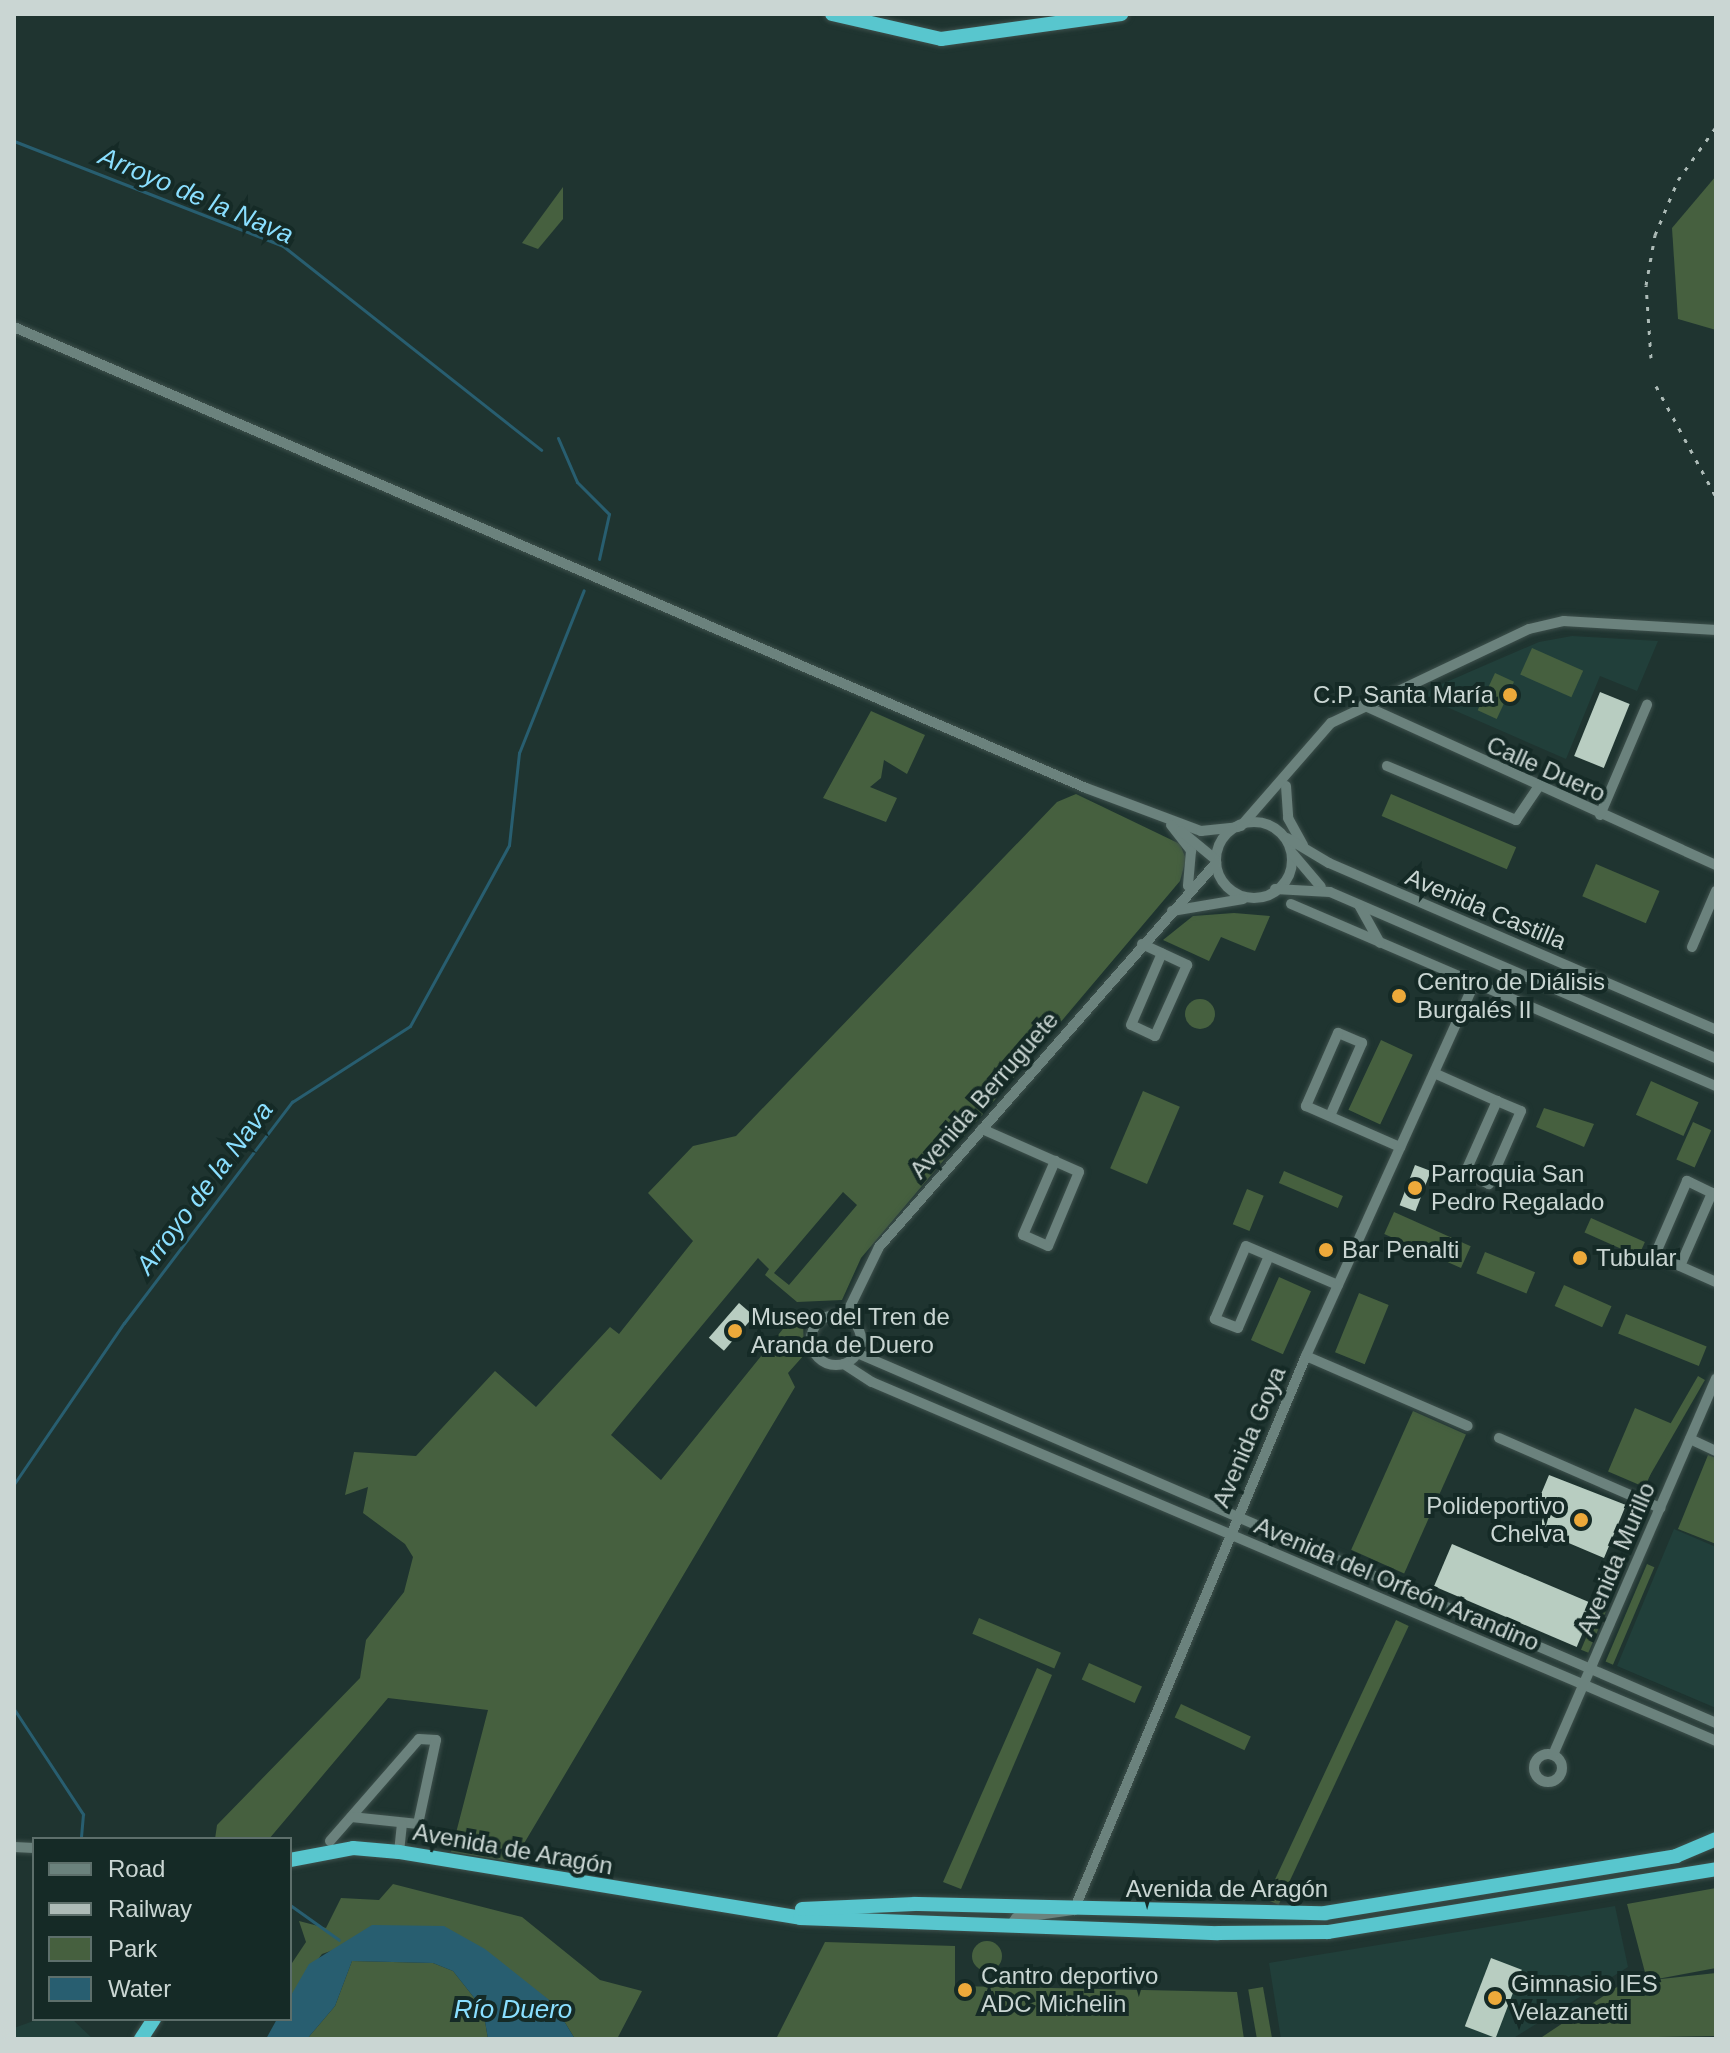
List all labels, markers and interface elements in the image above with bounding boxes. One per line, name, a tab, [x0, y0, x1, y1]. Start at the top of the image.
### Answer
water label: Arroyo de la Nava	[94, 141, 298, 251]
place label: C.P. Santa María	[1313, 681, 1494, 709]
marker: C.P. Santa María	[1501, 686, 1519, 704]
street label: Calle Duero	[1482, 730, 1610, 808]
street label: Avenida Castilla	[1401, 862, 1571, 956]
place label: Centro de Diálisis Burgalés II	[1417, 968, 1605, 1024]
marker: Centro de Diálisis Burgalés II	[1388, 985, 1410, 1007]
street label: Avenida Berruguete	[904, 1006, 1064, 1184]
water label: Arroyo de la Nava	[130, 1096, 280, 1280]
place label: Parroquia San Pedro Regalado	[1431, 1160, 1604, 1216]
marker: Parroquia San Pedro Regalado	[1406, 1179, 1424, 1197]
place label: Bar Penalti	[1342, 1236, 1459, 1264]
marker: Bar Penalti	[1317, 1241, 1335, 1259]
place label: Tubular	[1596, 1244, 1676, 1272]
marker: Tubular	[1571, 1249, 1589, 1267]
place label: Museo del Tren de Aranda de Duero	[751, 1303, 950, 1359]
marker: Museo del Tren de Aranda de Duero	[726, 1322, 744, 1340]
street label: Avenida Goya	[1206, 1362, 1292, 1512]
street label: Avenida Murillo	[1571, 1478, 1661, 1640]
place label: Polideportivo Chelva	[1426, 1492, 1565, 1548]
street label: Avenida del Orfeón Arandino	[1250, 1511, 1544, 1657]
marker: Polideportivo Chelva	[1572, 1511, 1590, 1529]
street label: Avenida de Aragón	[410, 1817, 616, 1881]
legend	[32, 1837, 292, 2021]
text: Road	[108, 1855, 165, 1882]
street label: Avenida de Aragón	[1125, 1875, 1329, 1903]
text: Railway	[108, 1895, 192, 1922]
text: Park	[108, 1935, 157, 1962]
place label: Cantro deportivo ADC Michelin	[981, 1962, 1158, 2018]
place label: Gimnasio IES Velazanetti	[1511, 1970, 1658, 2026]
text: Water	[108, 1975, 171, 2002]
marker: Cantro deportivo ADC Michelin	[956, 1981, 974, 1999]
marker: Gimnasio IES Velazanetti	[1486, 1989, 1504, 2007]
water label: Río Duero	[454, 1994, 572, 2026]

